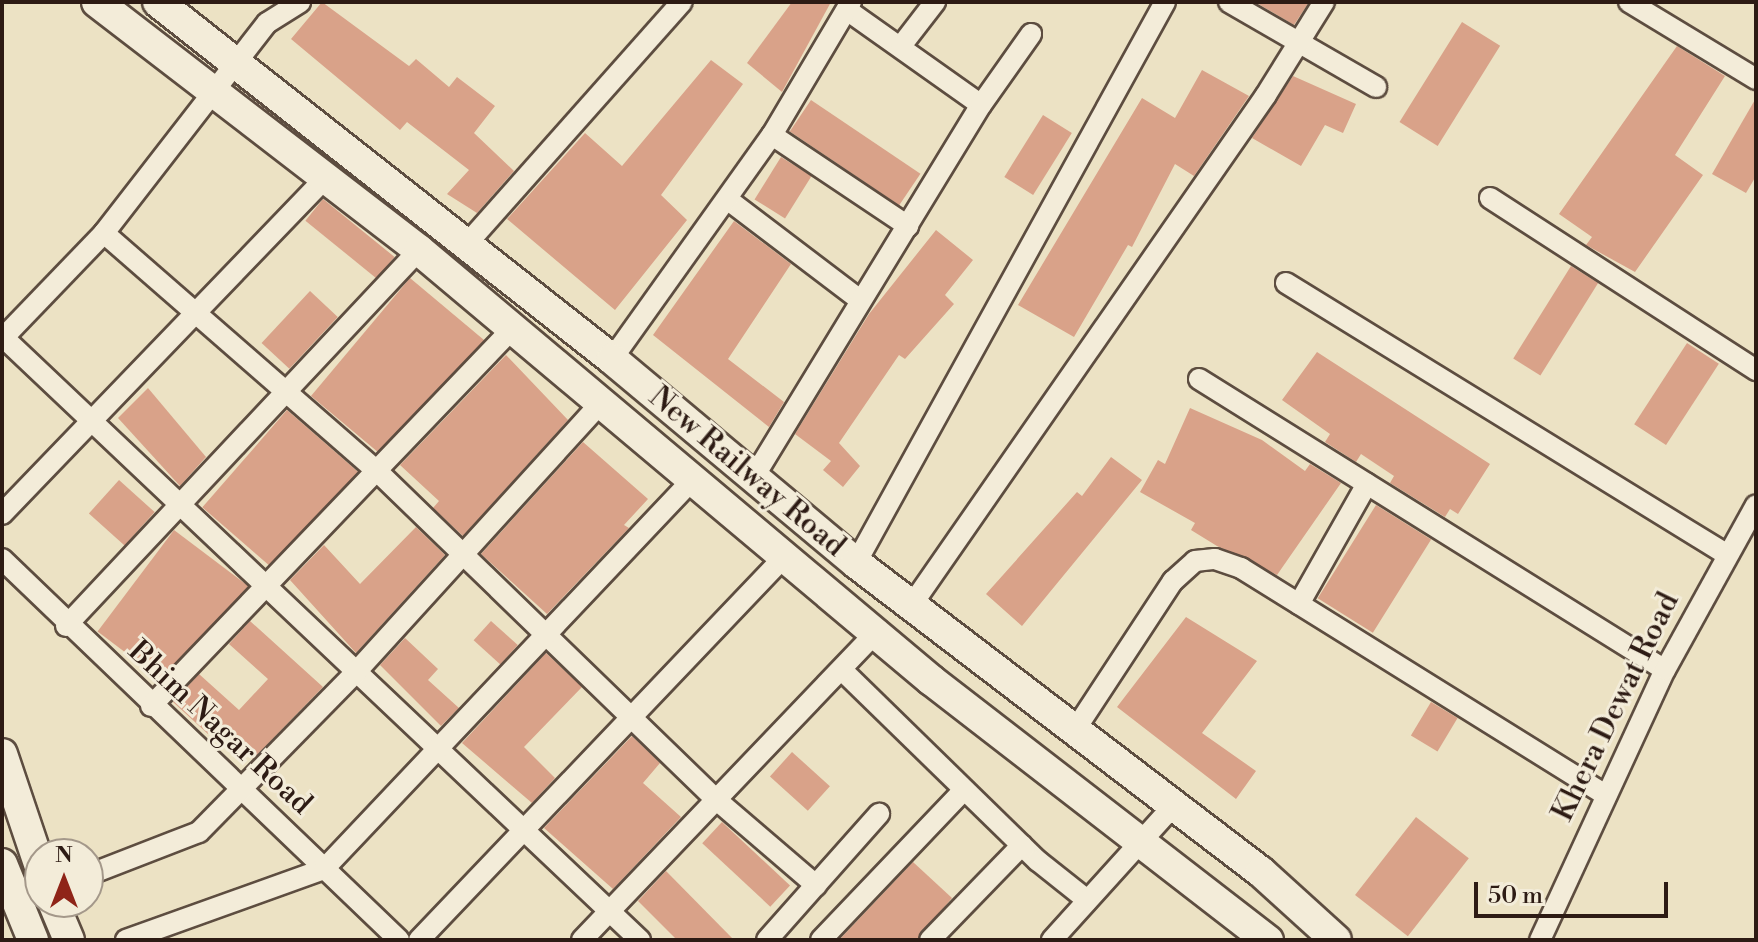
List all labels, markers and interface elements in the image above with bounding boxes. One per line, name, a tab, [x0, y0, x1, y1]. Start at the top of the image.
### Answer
street label: New Railway Road	[641, 379, 853, 565]
street label: Khera Dewat Road	[1545, 587, 1687, 827]
street label: Bhim Nagar Road	[121, 634, 319, 822]
north arrow	[24, 838, 104, 918]
text: N	[55, 842, 73, 869]
scale bar	[1478, 866, 1672, 916]
text: 50 m	[1488, 881, 1543, 911]

